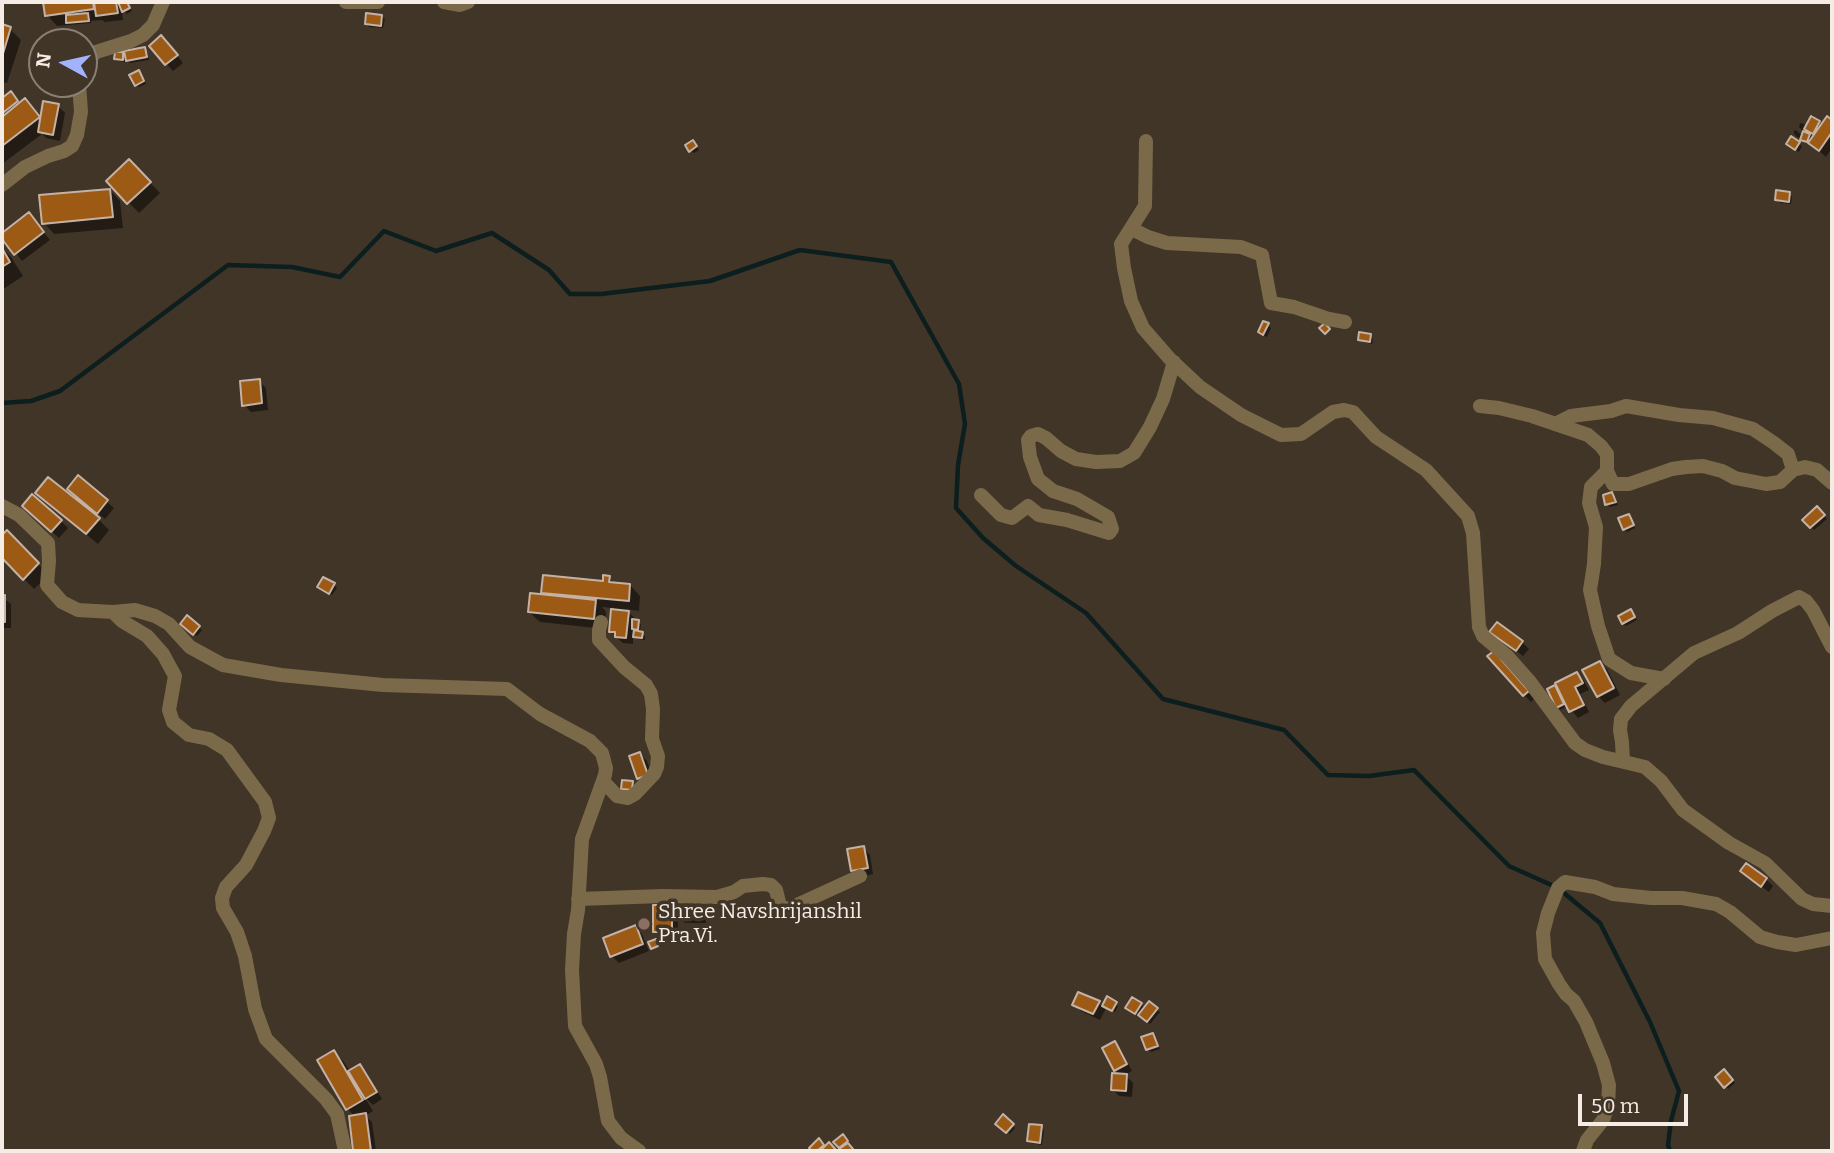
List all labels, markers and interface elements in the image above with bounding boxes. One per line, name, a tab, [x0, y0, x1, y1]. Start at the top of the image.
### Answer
north arrow	[28, 28, 98, 98]
text: N	[31, 51, 56, 69]
place label: Shree Navshrijanshil Pra.Vi.	[658, 899, 862, 949]
marker: Shree Navshrijanshil Pra.Vi.	[636, 916, 652, 932]
scale bar	[1582, 1080, 1692, 1124]
text: 50 m	[1591, 1093, 1640, 1119]

